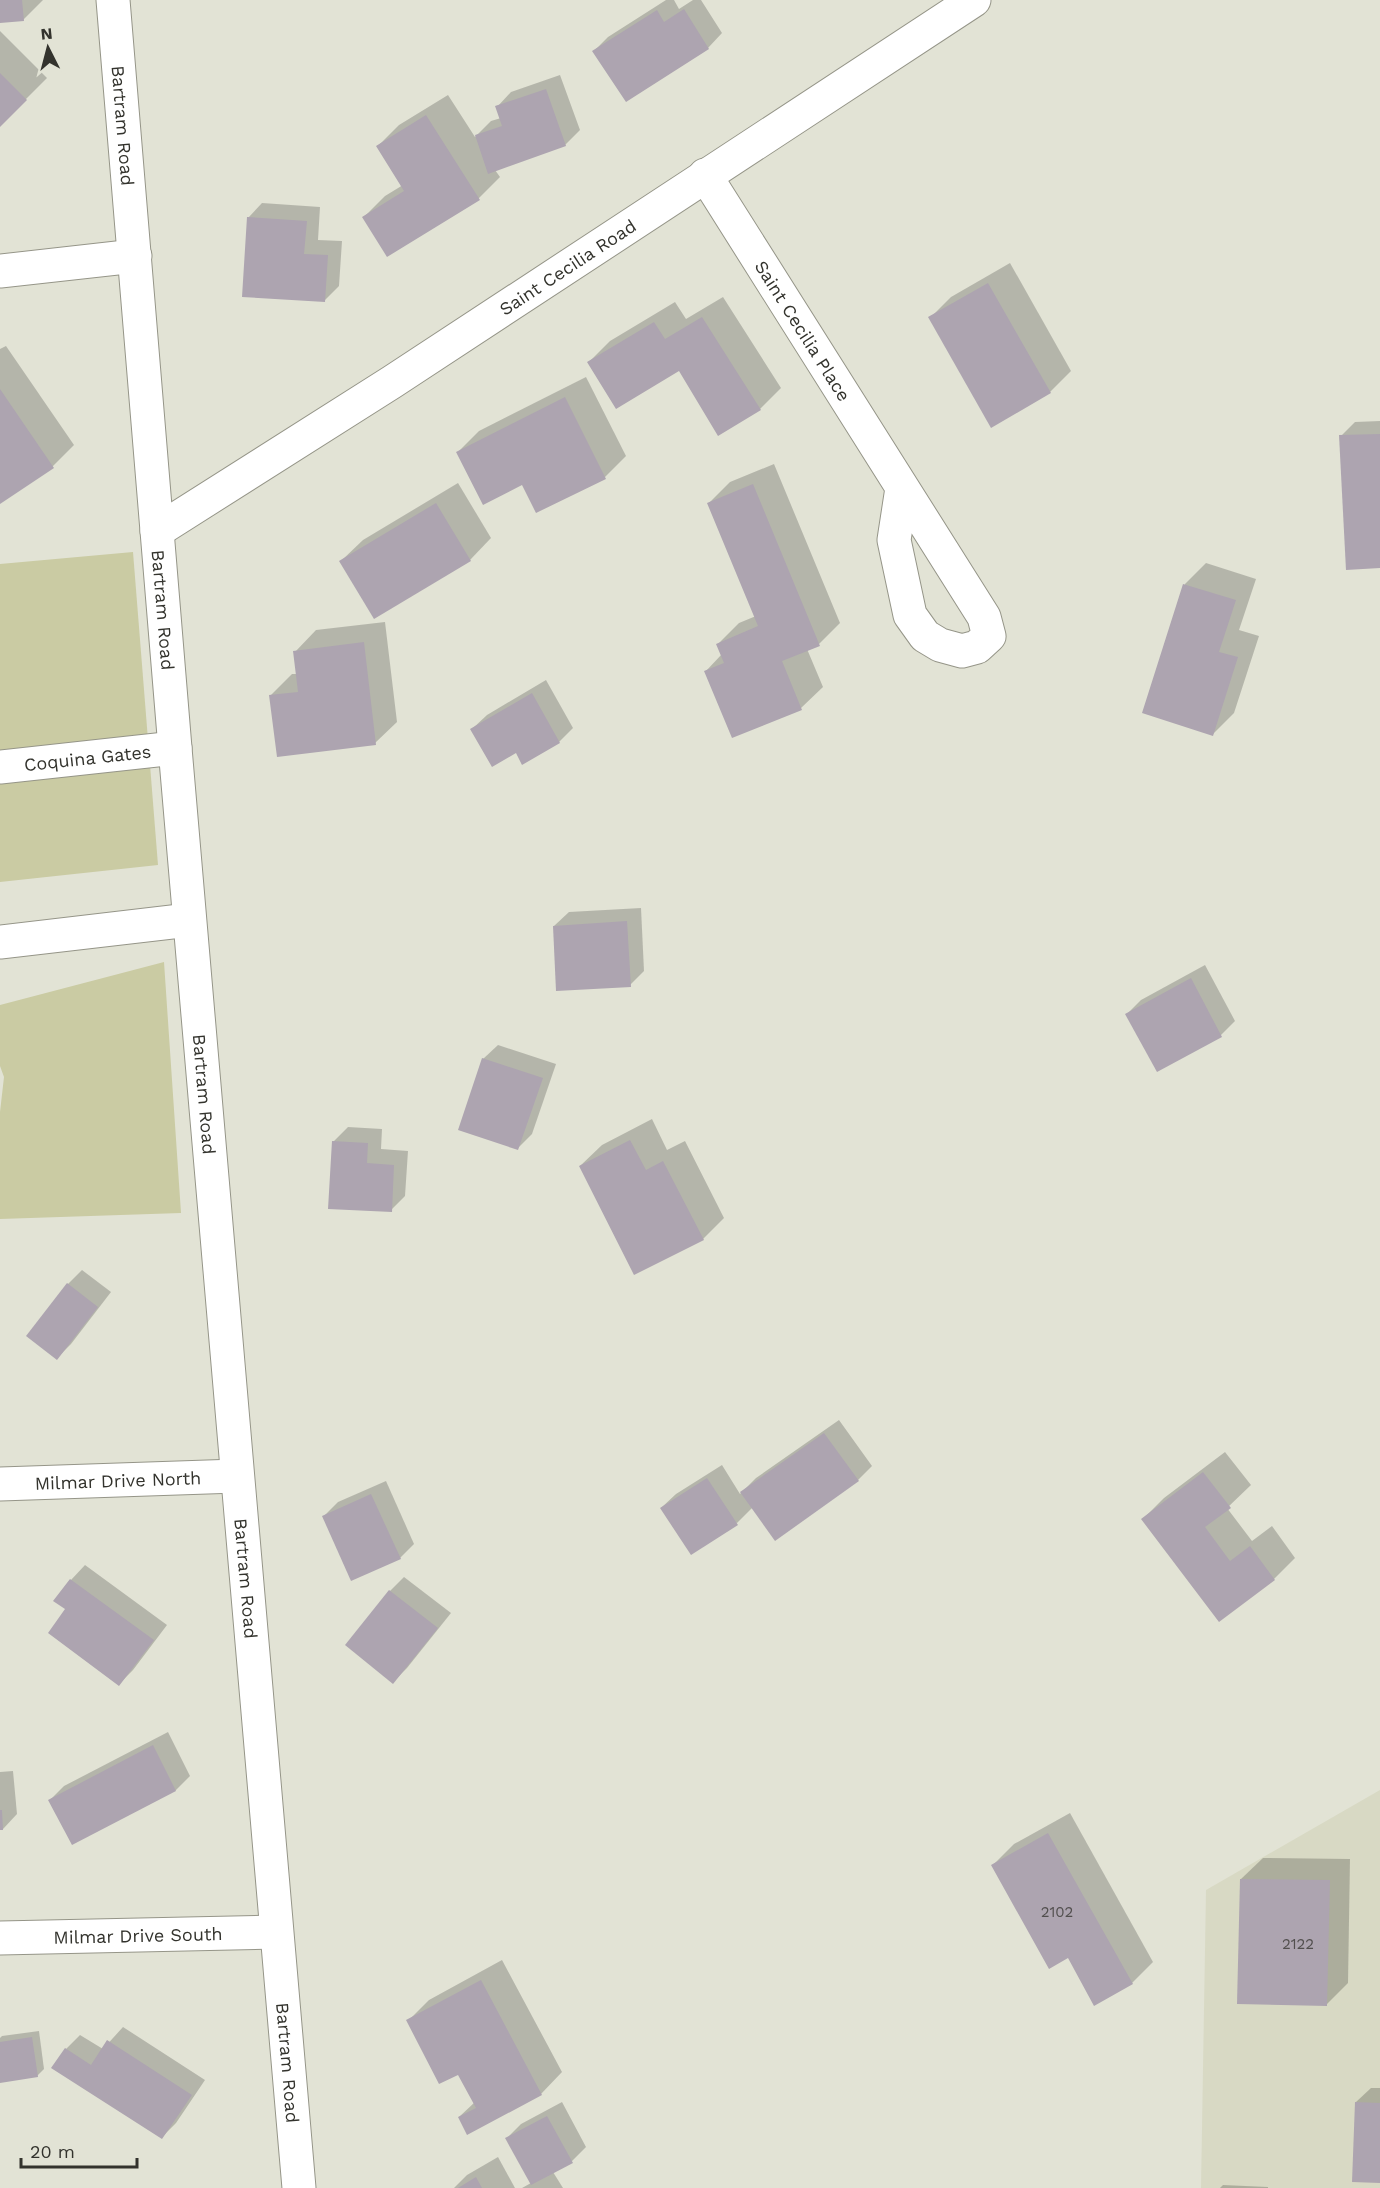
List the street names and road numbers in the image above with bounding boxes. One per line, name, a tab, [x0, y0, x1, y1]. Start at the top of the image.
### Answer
street label: Bartram Road	[108, 64, 139, 187]
street label: Saint Cecilia Road	[495, 215, 640, 319]
street label: Saint Cecilia Place	[751, 256, 855, 405]
street label: Bartram Road	[148, 549, 179, 671]
street label: Coquina Gates	[23, 740, 152, 775]
street label: Bartram Road	[189, 1033, 220, 1155]
street label: Milmar Drive North	[34, 1467, 201, 1493]
street label: Bartram Road	[231, 1517, 262, 1639]
street label: Milmar Drive South	[53, 1923, 223, 1947]
street label: Bartram Road	[273, 2001, 304, 2124]

